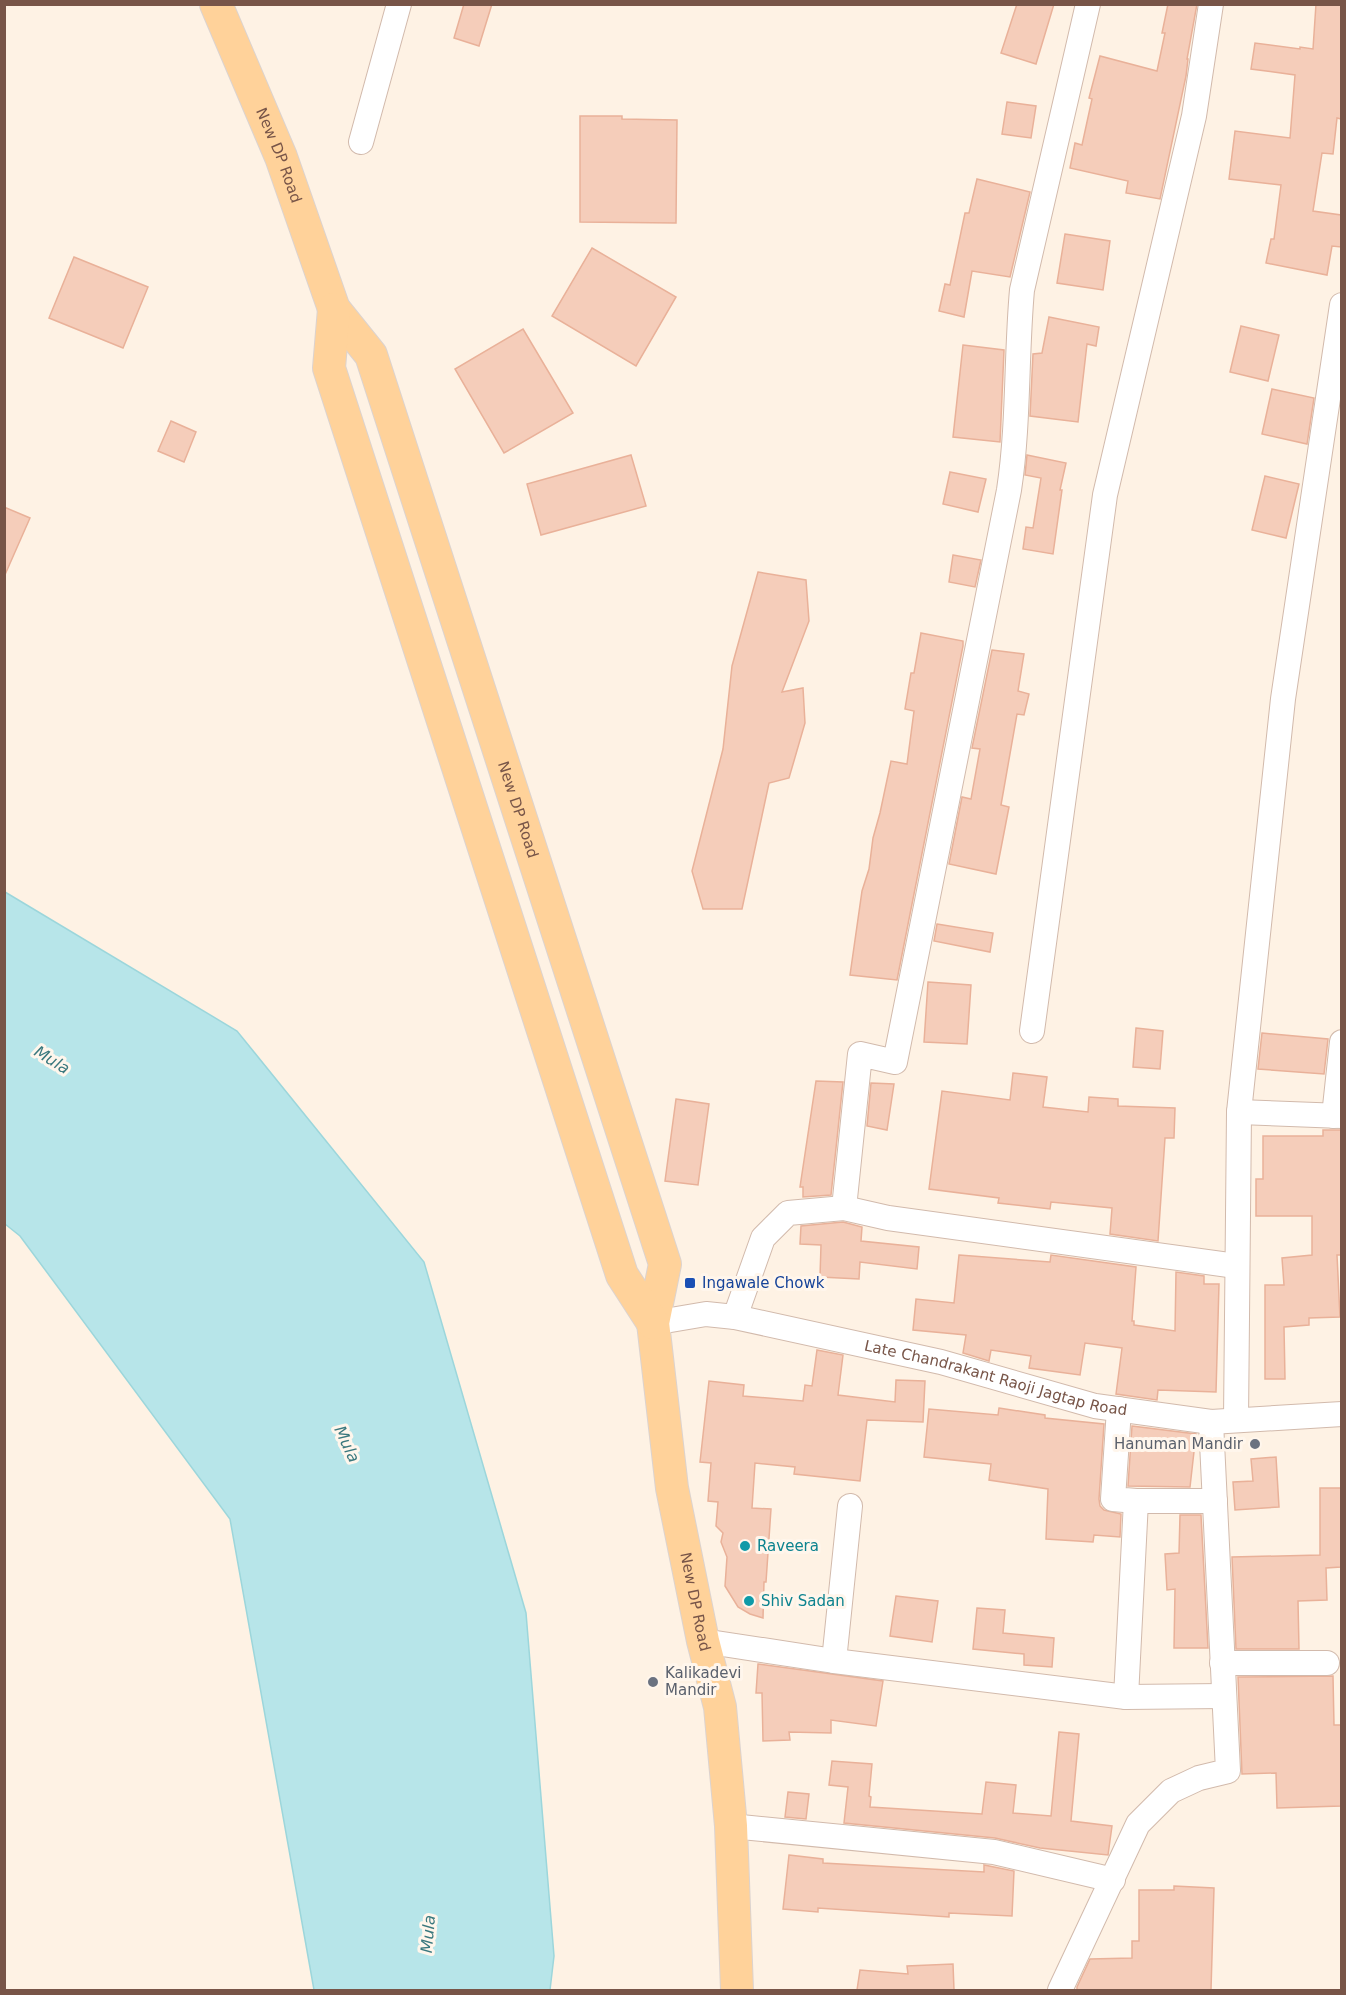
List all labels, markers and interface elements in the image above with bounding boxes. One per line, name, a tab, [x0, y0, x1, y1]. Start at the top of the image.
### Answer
street label: New DP Road	[252, 105, 305, 205]
street label: New DP Road	[494, 759, 542, 860]
water label: Mula	[31, 1042, 73, 1078]
place label: Ingawale Chowk	[702, 1274, 825, 1292]
marker: Ingawale Chowk	[683, 1276, 697, 1290]
street label: Late Chandrakant Raoji Jagtap Road	[863, 1337, 1128, 1419]
water label: Mula	[330, 1423, 364, 1465]
place label: Hanuman Mandir	[1114, 1435, 1244, 1453]
marker: Hanuman Mandir	[1248, 1437, 1262, 1451]
place label: Raveera	[757, 1537, 819, 1555]
marker: Raveera	[738, 1539, 752, 1553]
street label: New DP Road	[676, 1551, 714, 1653]
place label: Shiv Sadan	[761, 1592, 845, 1610]
marker: Shiv Sadan	[742, 1594, 756, 1608]
place label: Kalikadevi Mandir	[665, 1664, 742, 1699]
marker: Kalikadevi Mandir	[646, 1675, 660, 1689]
water label: Mula	[417, 1914, 439, 1954]

